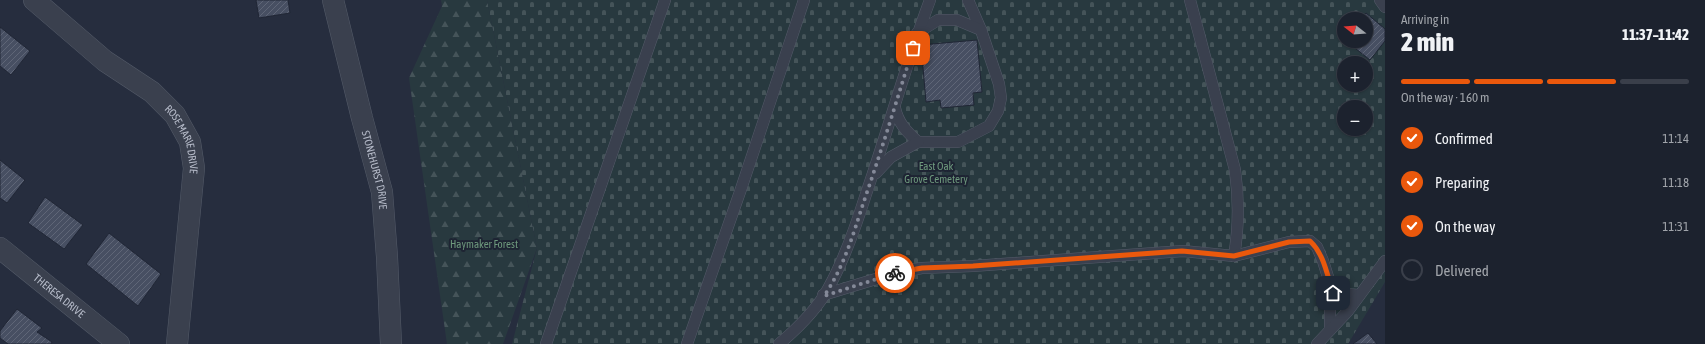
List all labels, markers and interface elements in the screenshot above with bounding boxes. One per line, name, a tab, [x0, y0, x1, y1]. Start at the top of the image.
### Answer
north arrow	[1337, 12, 1373, 48]
map controls	[1337, 12, 1373, 136]
text: Arriving in	[1401, 12, 1449, 27]
text: 11:37–11:42	[1622, 26, 1689, 43]
text: 2 min	[1401, 27, 1454, 57]
pin	[896, 31, 930, 65]
icon: bag	[902, 37, 924, 59]
button: +	[1337, 56, 1373, 92]
text: On the way · 160 m	[1401, 90, 1489, 105]
button: −	[1337, 100, 1373, 136]
street label: ROSE MARIE DRIVE	[162, 102, 200, 174]
icon: check	[1401, 127, 1423, 149]
street label: STONEHURST DRIVE	[360, 129, 389, 210]
text: Confirmed	[1435, 130, 1493, 147]
text: 11:14	[1662, 131, 1689, 146]
park label: East Oak Grove Cemetery	[904, 160, 968, 185]
icon: check	[1401, 171, 1423, 193]
text: Preparing	[1435, 174, 1489, 191]
text: 11:18	[1662, 175, 1689, 190]
icon: check	[1401, 215, 1423, 237]
text: On the way	[1435, 218, 1496, 235]
text: 11:31	[1662, 219, 1689, 234]
park label: Haymaker Forest	[450, 238, 518, 250]
courier	[875, 253, 915, 293]
icon: bike	[884, 262, 906, 284]
text: Delivered	[1435, 262, 1489, 279]
street label: THERESA DRIVE	[31, 272, 87, 320]
pin	[1316, 276, 1350, 310]
icon: home	[1322, 282, 1344, 304]

